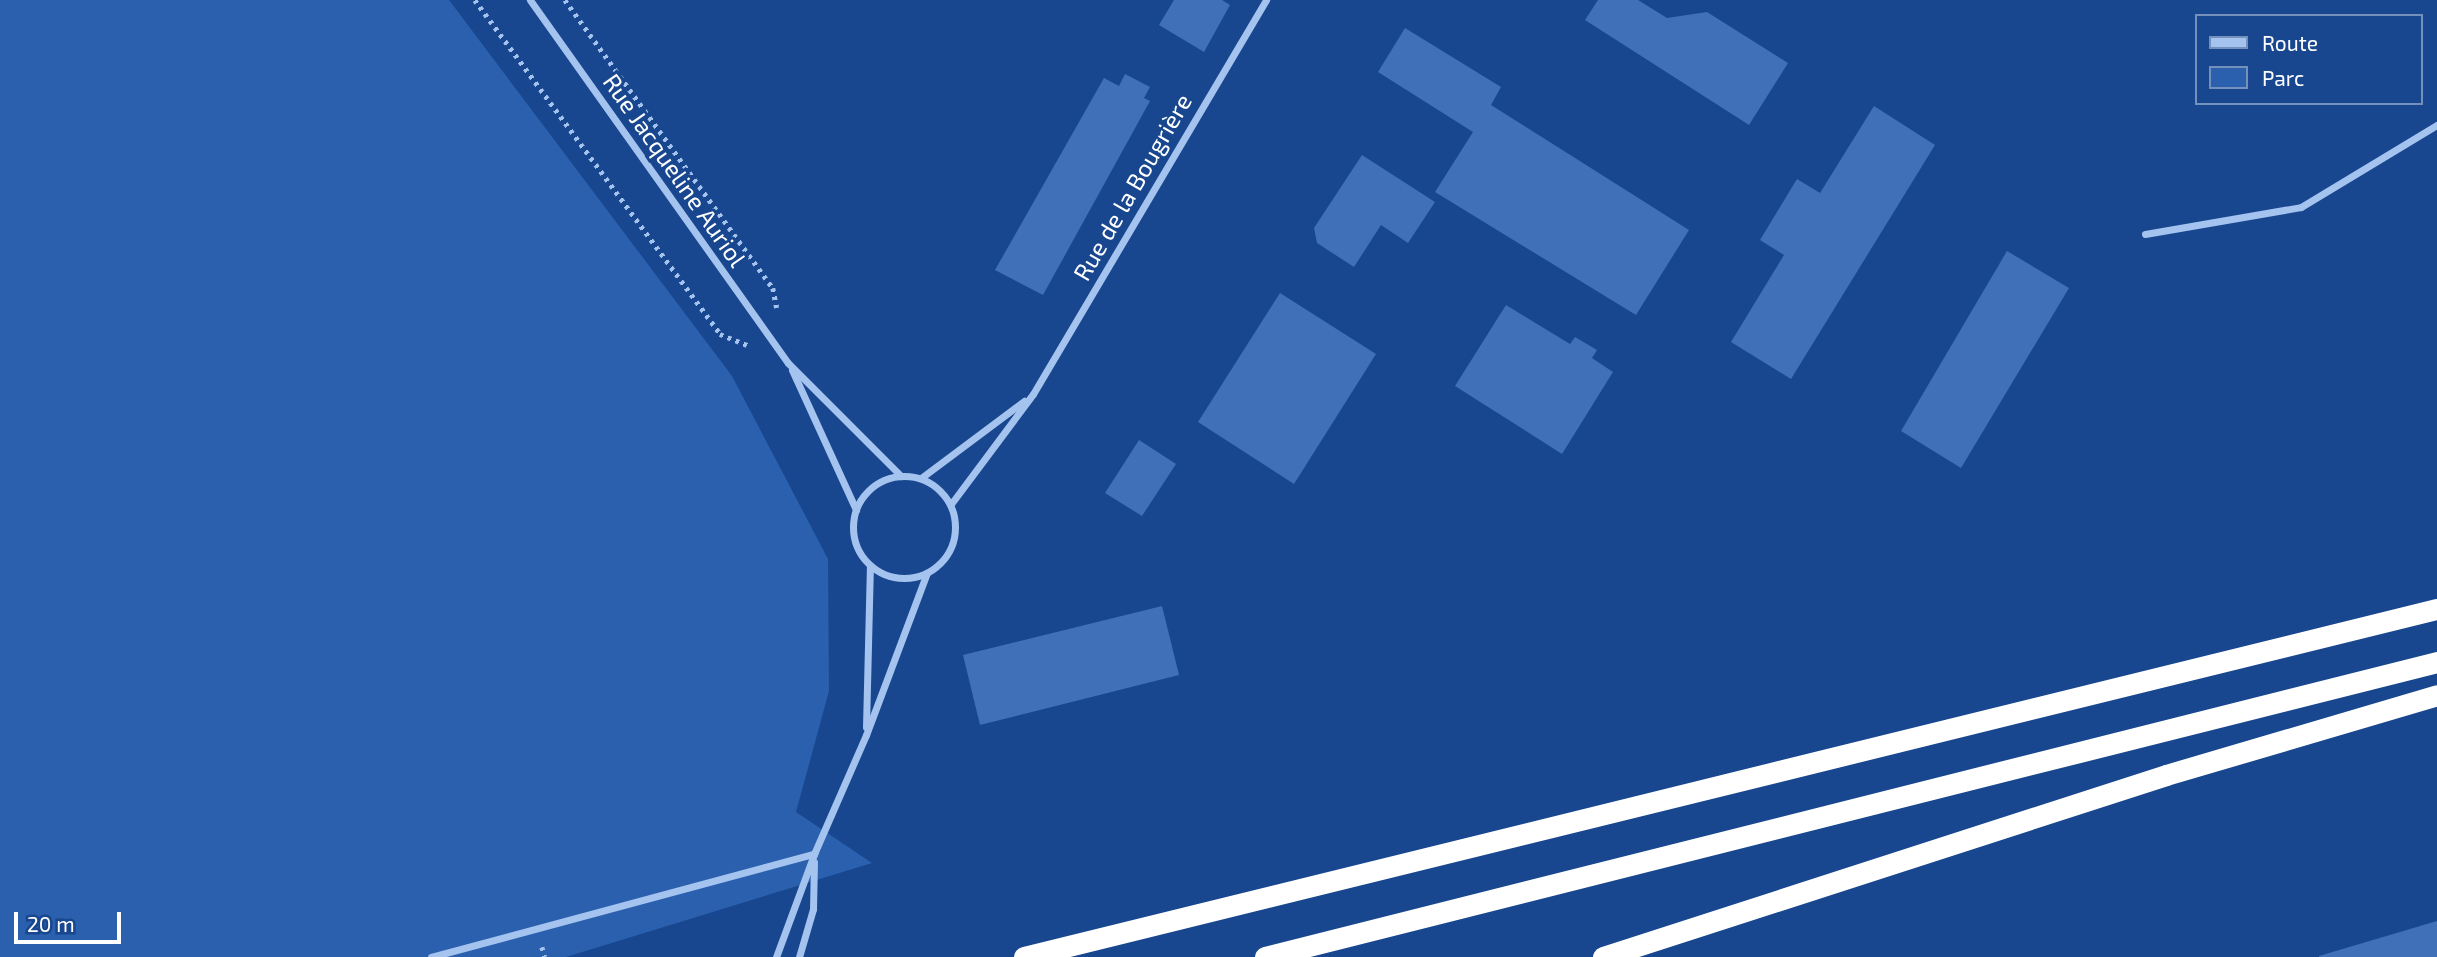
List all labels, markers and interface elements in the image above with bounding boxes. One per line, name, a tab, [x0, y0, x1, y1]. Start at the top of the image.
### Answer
legend	[2196, 14, 2423, 105]
text: Route	[2262, 30, 2318, 55]
text: Parc	[2262, 65, 2304, 90]
street label: Rue Jacqueline Auriol	[597, 67, 753, 273]
street label: Rue de la Bougrière	[1067, 89, 1197, 285]
scale bar	[18, 898, 124, 942]
text: 20 m	[27, 911, 75, 936]

